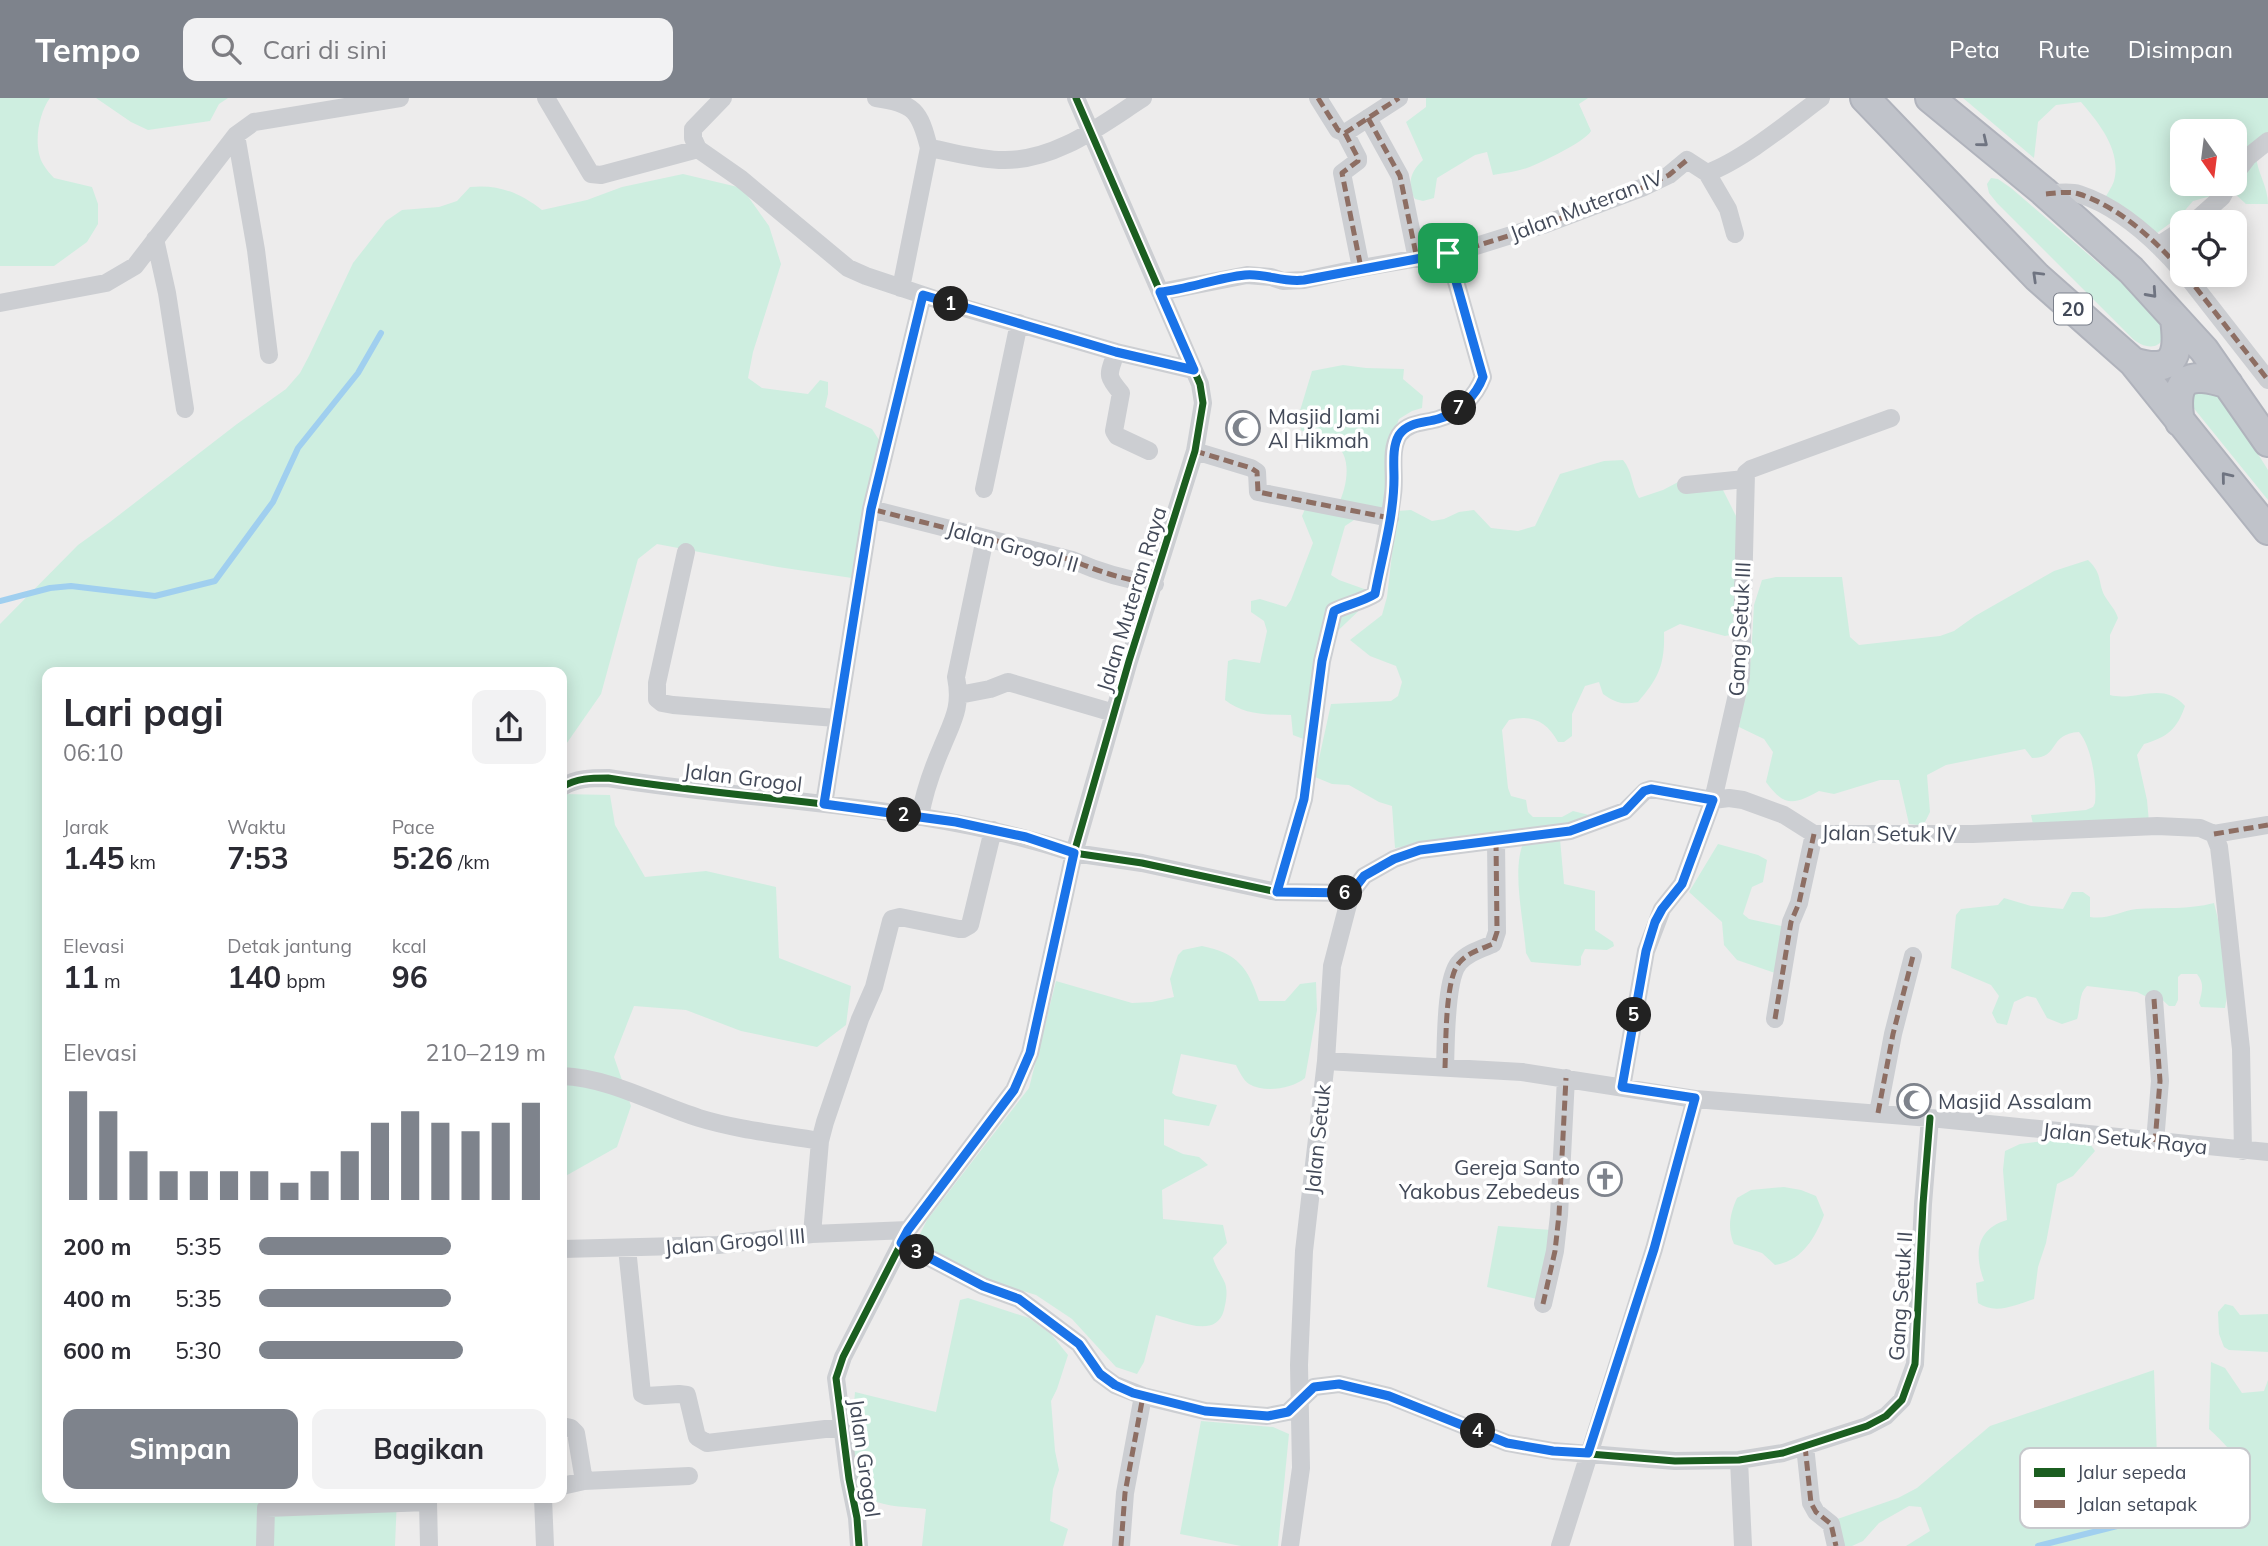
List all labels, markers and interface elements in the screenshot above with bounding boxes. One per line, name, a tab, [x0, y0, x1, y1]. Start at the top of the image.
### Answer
search box	[183, 18, 673, 81]
text: Tempo	[35, 29, 141, 70]
icon: search	[207, 30, 245, 68]
text: Cari di sini	[263, 33, 387, 66]
text: Peta	[1949, 34, 2000, 64]
text: Rute	[2038, 34, 2090, 64]
text: Disimpan	[2128, 34, 2233, 64]
north arrow	[2170, 119, 2247, 196]
map controls	[2170, 119, 2247, 287]
one-way arrow	[1974, 134, 1987, 146]
street label: Jalan Muteran IV	[1506, 164, 1666, 246]
button: locate	[2170, 210, 2247, 287]
pin	[1418, 223, 1478, 283]
icon: arrive	[1429, 234, 1467, 272]
one-way arrow	[2032, 272, 2045, 285]
one-way arrow	[2144, 285, 2156, 298]
pin: 1	[934, 286, 968, 322]
text: 1	[945, 291, 956, 315]
road number: 20	[2054, 294, 2092, 324]
pin: 7	[1442, 390, 1476, 426]
text: 7	[1453, 395, 1464, 419]
place label: Masjid Jami Al Hikmah	[1268, 403, 1380, 453]
mosque icon: Masjid Jami Al Hikmah	[1224, 409, 1262, 447]
one-way arrow	[2221, 472, 2234, 484]
street label: Jalan Muteran Raya	[1090, 503, 1172, 695]
street label: Jalan Grogol II	[944, 515, 1082, 577]
street label: Gang Setuk III	[1722, 561, 1756, 697]
text: Lari pagi	[63, 688, 224, 736]
button: share	[472, 690, 546, 764]
text: 06:10	[63, 738, 123, 767]
street label: Jalan Grogol	[682, 757, 804, 797]
pin: 2	[886, 798, 922, 832]
text: 2	[898, 802, 909, 826]
text: Jarak	[63, 815, 109, 839]
text: Waktu	[227, 815, 286, 839]
text: Pace	[392, 815, 435, 839]
street label: Jalan Setuk IV	[1821, 819, 1957, 847]
text: 1.45	[63, 839, 124, 877]
text: 7:53	[227, 839, 289, 877]
text: 5:26	[392, 839, 453, 877]
text: km	[124, 850, 156, 874]
text: /km	[453, 850, 490, 874]
pin: 6	[1328, 876, 1362, 910]
text: 6	[1339, 880, 1350, 904]
text: Elevasi	[63, 934, 124, 958]
text: Detak jantung	[227, 934, 352, 958]
text: kcal	[392, 934, 426, 958]
text: 11	[63, 958, 99, 996]
text: 140	[227, 958, 281, 996]
text: 96	[392, 958, 428, 996]
text: m	[99, 969, 121, 993]
text: bpm	[281, 969, 326, 993]
pin: 5	[1616, 998, 1652, 1032]
text: 5	[1628, 1002, 1639, 1026]
text: Elevasi	[63, 1038, 137, 1067]
text: 210–219 m	[425, 1038, 546, 1067]
mosque icon: Masjid Assalam	[1895, 1082, 1933, 1120]
street label: Jalan Setuk	[1298, 1083, 1336, 1195]
place label: Masjid Assalam	[1938, 1088, 2092, 1114]
street label: Jalan Setuk Raya	[2041, 1116, 2209, 1160]
place label: Gereja Santo Yakobus Zebedeus	[1398, 1154, 1580, 1204]
church icon: Gereja Santo Yakobus Zebedeus	[1586, 1160, 1624, 1198]
street label: Jalan Grogol III	[664, 1222, 806, 1260]
street label: Gang Setuk II	[1883, 1230, 1917, 1362]
text: 200 m	[63, 1232, 131, 1261]
text: 5:35	[175, 1232, 222, 1261]
pin: 3	[900, 1234, 934, 1270]
text: 3	[911, 1239, 922, 1263]
text: 400 m	[63, 1284, 131, 1313]
text: 5:35	[175, 1284, 222, 1313]
text: 600 m	[63, 1336, 131, 1365]
text: 5:30	[175, 1336, 222, 1365]
street label: Jalan Grogol	[844, 1397, 886, 1519]
button: Simpan	[63, 1409, 298, 1489]
button: Bagikan	[312, 1409, 546, 1489]
pin: 4	[1460, 1414, 1496, 1448]
text: 4	[1472, 1418, 1483, 1442]
legend	[2020, 1448, 2250, 1528]
text: Jalur sepeda	[2077, 1460, 2186, 1484]
text: Jalan setapak	[2077, 1492, 2197, 1516]

